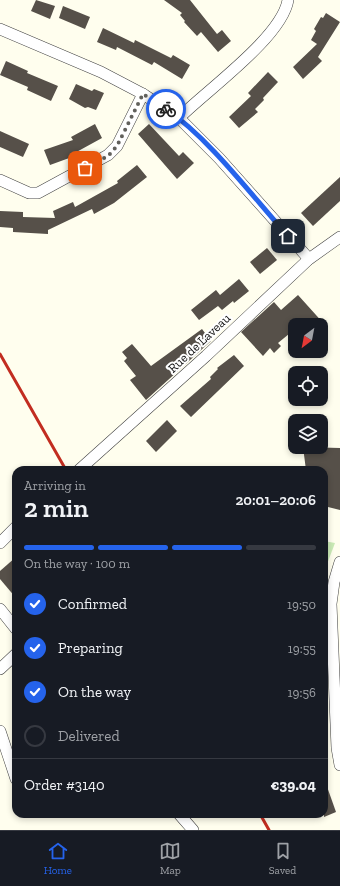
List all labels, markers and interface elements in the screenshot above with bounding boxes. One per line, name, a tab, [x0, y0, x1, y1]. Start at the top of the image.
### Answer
courier	[146, 89, 186, 129]
icon: bike	[155, 98, 177, 120]
pin	[68, 151, 102, 185]
icon: bag	[74, 157, 96, 179]
pin	[271, 219, 305, 253]
icon: home	[277, 225, 299, 247]
street label: Rue de Laveau	[165, 310, 234, 376]
north arrow	[288, 318, 328, 358]
map controls	[288, 318, 328, 454]
button: locate	[288, 366, 328, 406]
button: layers	[288, 414, 328, 454]
text: Arriving in	[24, 478, 86, 493]
text: 20:01–20:06	[235, 491, 316, 509]
text: 2 min	[24, 492, 88, 524]
text: On the way · 100 m	[24, 556, 130, 571]
icon: check	[24, 593, 46, 615]
text: Confirmed	[58, 595, 127, 613]
text: 19:50	[287, 597, 316, 612]
icon: check	[24, 637, 46, 659]
text: Preparing	[58, 639, 123, 657]
text: 19:55	[288, 641, 316, 656]
icon: check	[24, 681, 46, 703]
text: On the way	[58, 683, 131, 701]
text: 19:56	[288, 685, 316, 700]
text: Delivered	[58, 727, 120, 745]
text: Order #3140	[24, 776, 105, 794]
text: €39.04	[270, 776, 316, 794]
tab: Home	[44, 840, 72, 877]
tab: Map	[159, 840, 181, 877]
tab: Saved	[269, 840, 296, 877]

